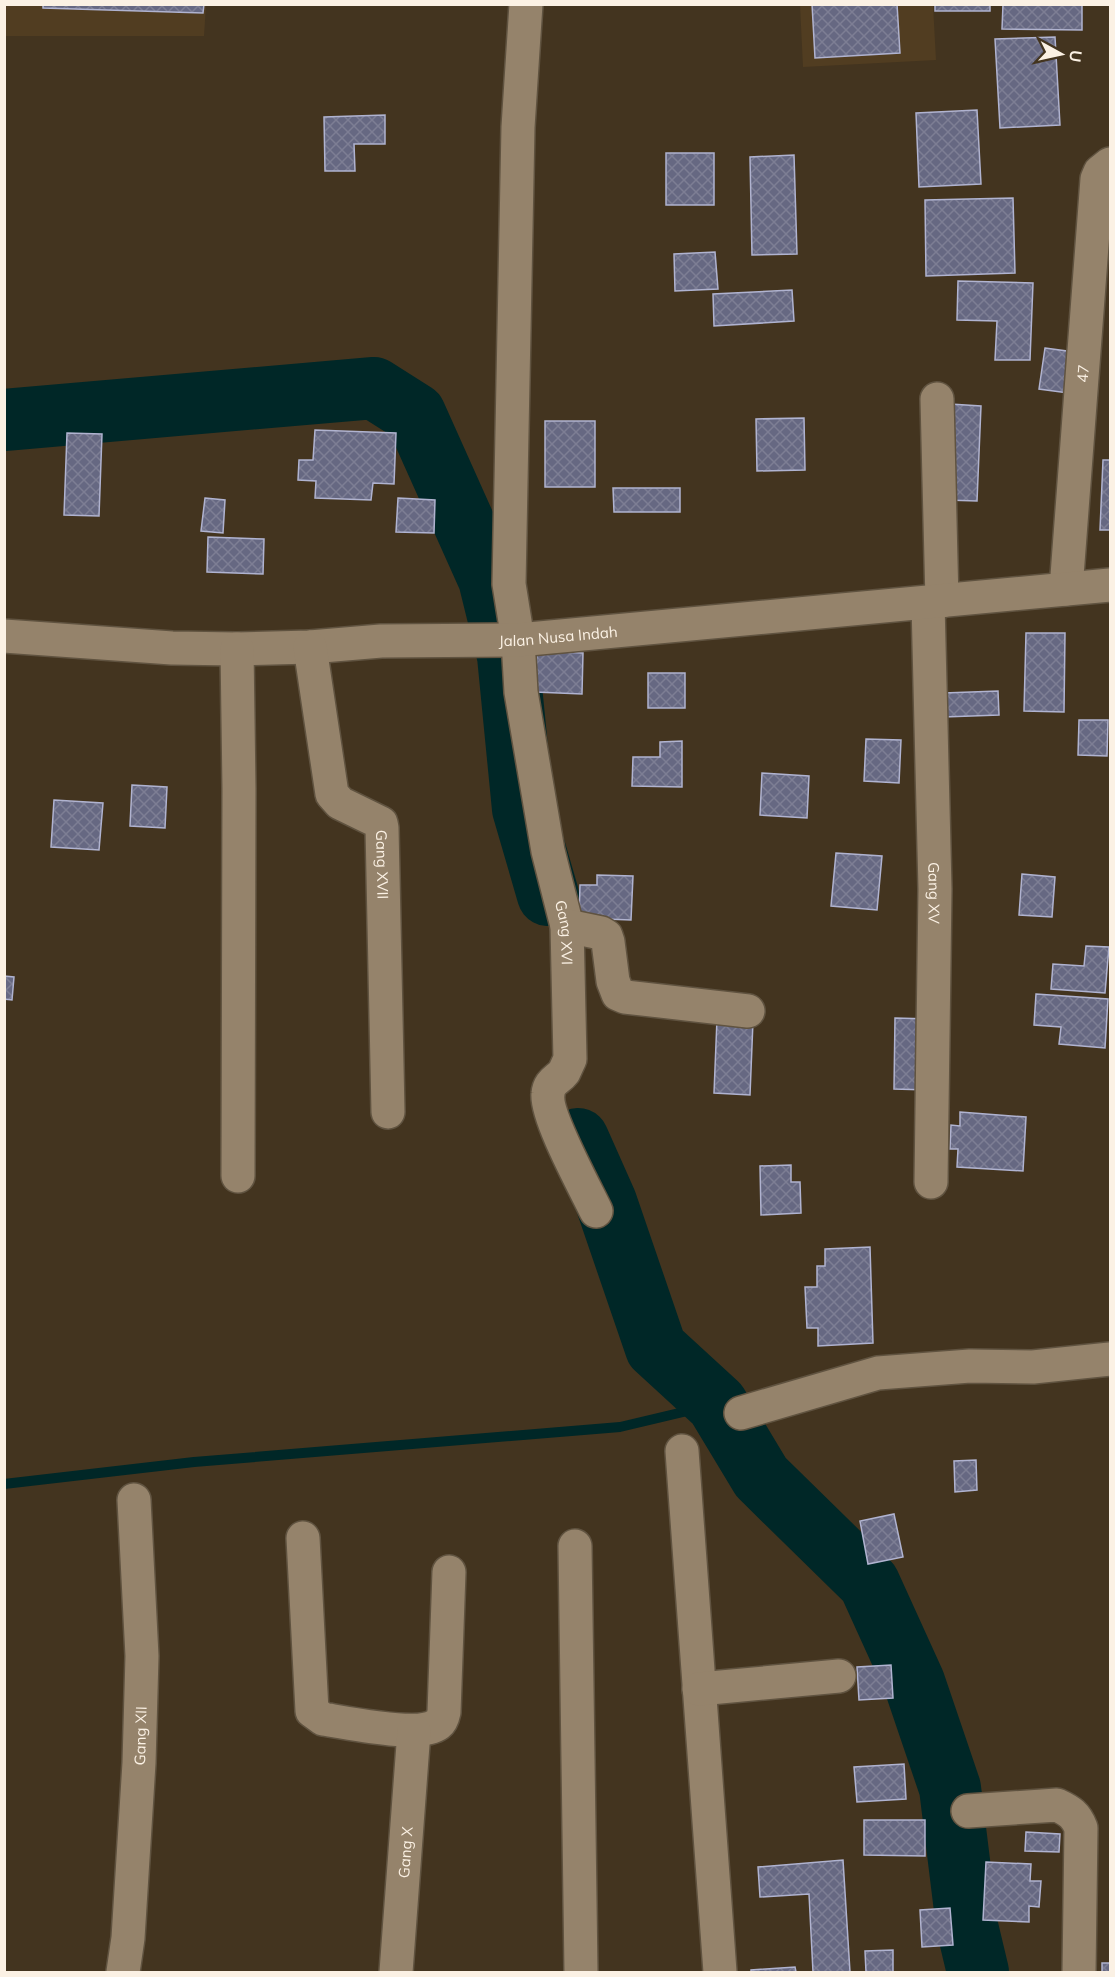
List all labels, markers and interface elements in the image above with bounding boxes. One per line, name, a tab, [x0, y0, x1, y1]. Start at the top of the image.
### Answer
north arrow	[1031, 24, 1091, 84]
text: U	[1065, 49, 1087, 63]
street label: 47	[1072, 364, 1092, 383]
street label: Jalan Nusa Indah	[499, 621, 618, 650]
street label: Gang XVII	[373, 830, 393, 900]
street label: Gang XV	[925, 862, 945, 924]
street label: Gang XVI	[551, 898, 577, 965]
street label: Gang XII	[129, 1706, 150, 1766]
street label: Gang X	[394, 1826, 416, 1879]

